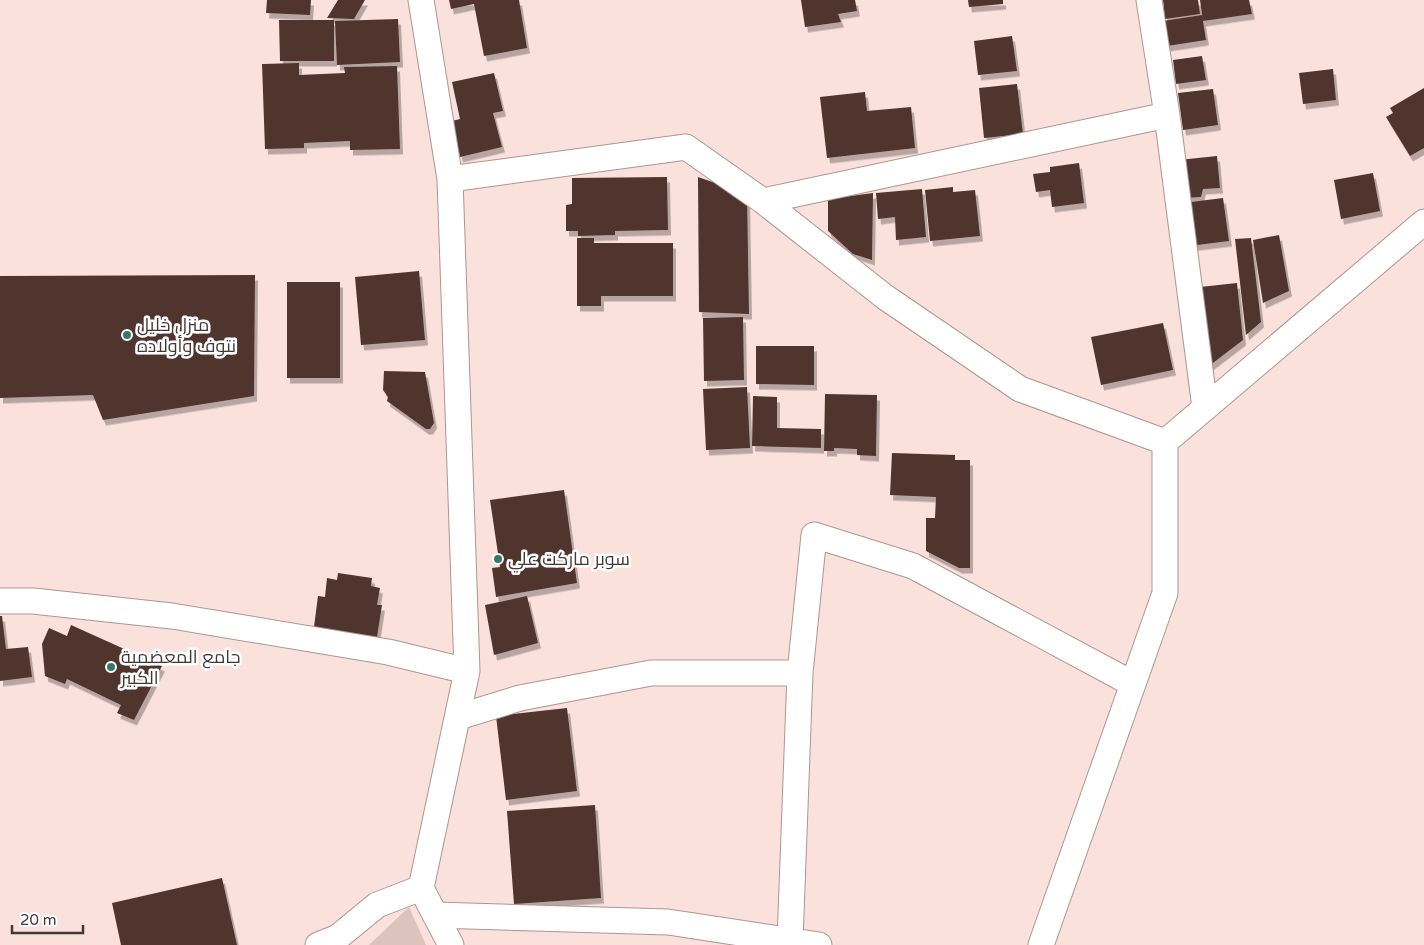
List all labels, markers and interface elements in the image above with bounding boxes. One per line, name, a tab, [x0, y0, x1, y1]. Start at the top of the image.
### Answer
place label: منزل خليل نتوف وأولاده	[137, 314, 236, 357]
marker: منزل خليل نتوف وأولاده	[121, 329, 133, 341]
place label: سوبر ماركت علي	[508, 548, 630, 573]
marker: سوبر ماركت علي	[492, 553, 504, 565]
place label: جامع المعضمية الكبير	[120, 646, 240, 689]
marker: جامع المعضمية الكبير	[105, 661, 117, 673]
scale bar	[12, 902, 84, 934]
text: 20 m	[20, 911, 57, 929]

